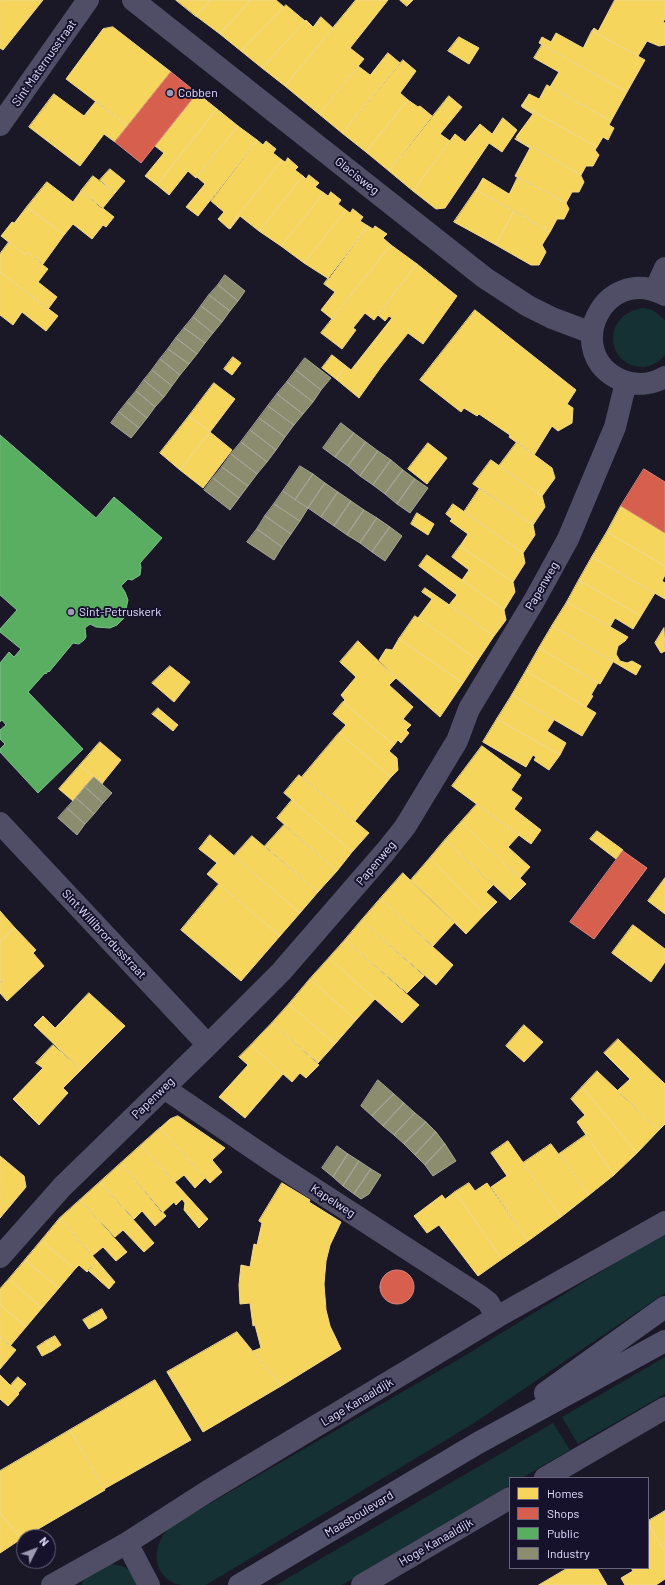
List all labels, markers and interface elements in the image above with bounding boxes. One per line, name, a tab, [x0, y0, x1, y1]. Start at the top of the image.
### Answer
street label: Sint Maternusstraat	[9, 17, 79, 109]
place label: Cobben	[178, 86, 218, 100]
marker: Cobben	[165, 88, 175, 98]
street label: Glacisweg	[332, 154, 382, 198]
street label: Papenweg	[522, 559, 562, 613]
place label: Sint-Petruskerk	[79, 605, 161, 619]
marker: Sint-Petruskerk	[66, 607, 76, 617]
street label: Papenweg	[353, 838, 399, 888]
street label: Sint Willibrordusstraat	[59, 886, 149, 982]
street label: Papenweg	[129, 1074, 177, 1122]
street label: Kapelweg	[308, 1181, 358, 1221]
street label: Lage Kanaaldijk	[318, 1375, 396, 1429]
legend	[509, 1477, 649, 1569]
text: Homes	[547, 1486, 583, 1500]
street label: Maasboulevard	[322, 1488, 396, 1540]
text: Shops	[547, 1506, 579, 1520]
street label: Hoge Kanaaldijk	[396, 1515, 476, 1569]
text: Public	[547, 1526, 579, 1540]
north arrow	[16, 1529, 56, 1569]
text: N	[37, 1534, 52, 1548]
text: Industry	[547, 1546, 590, 1560]

